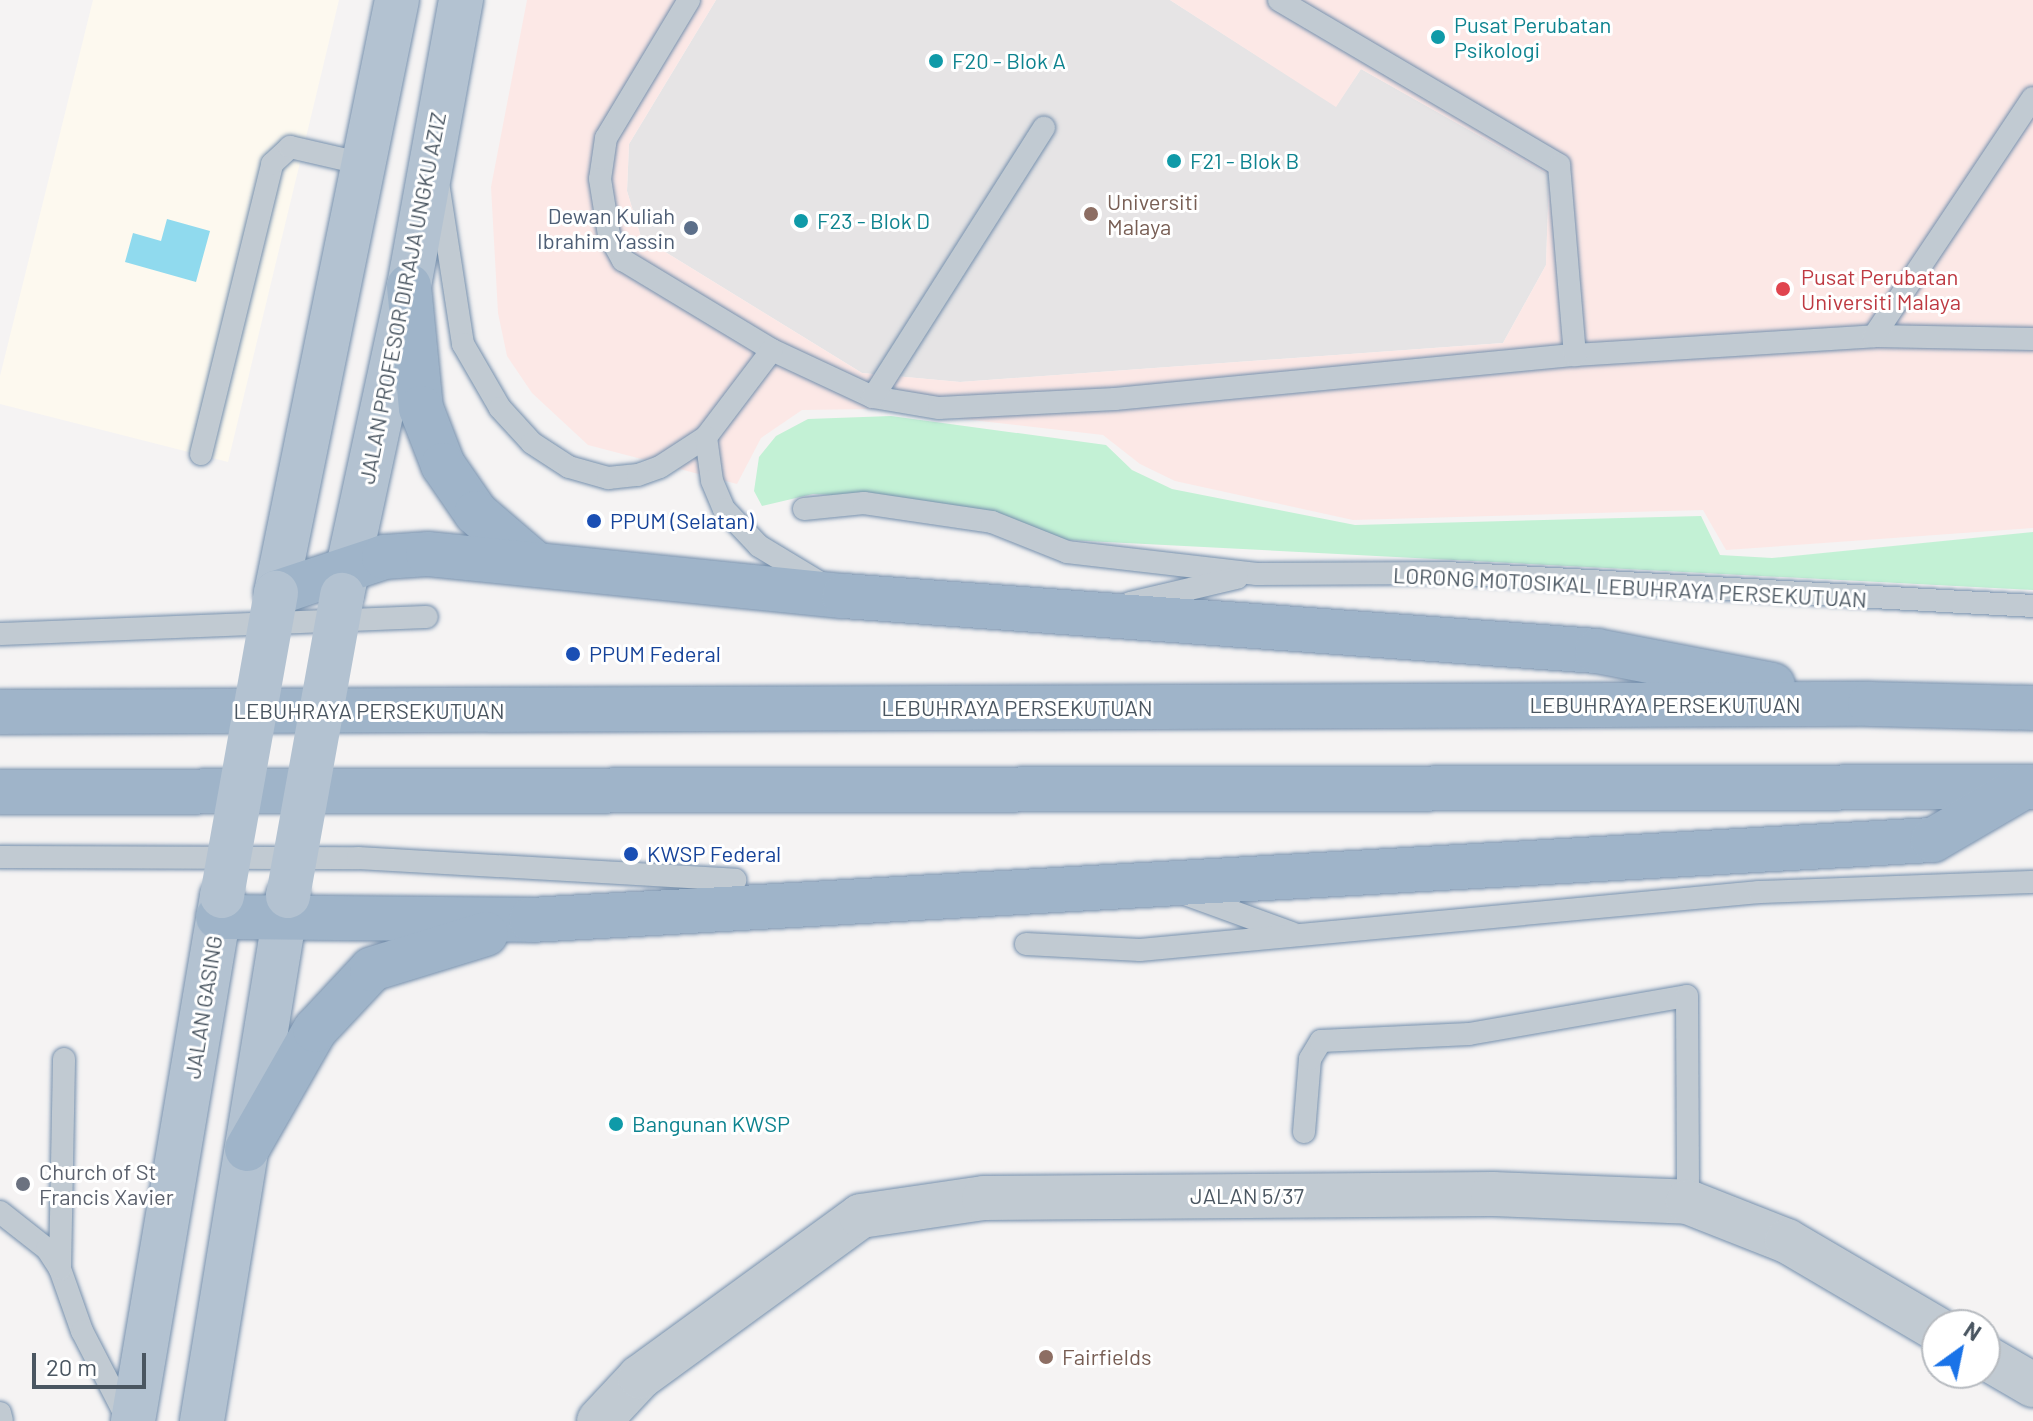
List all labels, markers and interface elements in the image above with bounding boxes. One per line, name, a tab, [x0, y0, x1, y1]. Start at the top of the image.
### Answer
place label: Pusat Perubatan Psikologi	[1454, 11, 1611, 62]
marker: Pusat Perubatan Psikologi	[1429, 28, 1447, 46]
place label: F20 - Blok A	[952, 48, 1066, 74]
marker: F20 - Blok A	[927, 52, 945, 70]
street label: JALAN PROFESOR DIRAJA UNGKU AZIZ	[353, 110, 451, 486]
place label: F21 - Blok B	[1190, 148, 1299, 174]
marker: F21 - Blok B	[1165, 152, 1183, 170]
place label: Universiti Malaya	[1107, 188, 1198, 240]
place label: Dewan Kuliah Ibrahim Yassin	[537, 202, 675, 254]
marker: Universiti Malaya	[1082, 205, 1100, 223]
place label: F23 - Blok D	[817, 208, 930, 234]
marker: F23 - Blok D	[792, 212, 810, 230]
marker: Dewan Kuliah Ibrahim Yassin	[682, 219, 700, 237]
place label: Pusat Perubatan Universiti Malaya	[1801, 263, 1961, 314]
marker: Pusat Perubatan Universiti Malaya	[1772, 278, 1794, 300]
place label: PPUM (Selatan)	[610, 508, 754, 534]
marker: PPUM (Selatan)	[585, 512, 603, 530]
street label: LORONG MOTOSIKAL LEBUHRAYA PERSEKUTUAN	[1392, 561, 1868, 613]
place label: PPUM Federal	[589, 641, 721, 667]
marker: PPUM Federal	[564, 645, 582, 663]
street label: LEBUHRAYA PERSEKUTUAN	[1529, 692, 1801, 718]
street label: LEBUHRAYA PERSEKUTUAN	[881, 695, 1153, 721]
street label: LEBUHRAYA PERSEKUTUAN	[233, 698, 505, 724]
place label: KWSP Federal	[647, 841, 781, 867]
marker: KWSP Federal	[622, 845, 640, 863]
street label: JALAN GASING	[179, 933, 227, 1081]
place label: Bangunan KWSP	[632, 1111, 790, 1137]
marker: Bangunan KWSP	[607, 1115, 625, 1133]
place label: Church of St Francis Xavier	[39, 1158, 174, 1210]
marker: Church of St Francis Xavier	[14, 1175, 32, 1193]
street label: JALAN 5/37	[1190, 1183, 1304, 1209]
north arrow	[1921, 1309, 2001, 1389]
text: N	[1960, 1316, 1986, 1345]
scale bar	[36, 1337, 150, 1387]
place label: Fairfields	[1062, 1344, 1151, 1370]
marker: Fairfields	[1037, 1348, 1055, 1366]
text: 20 m	[46, 1352, 97, 1381]

